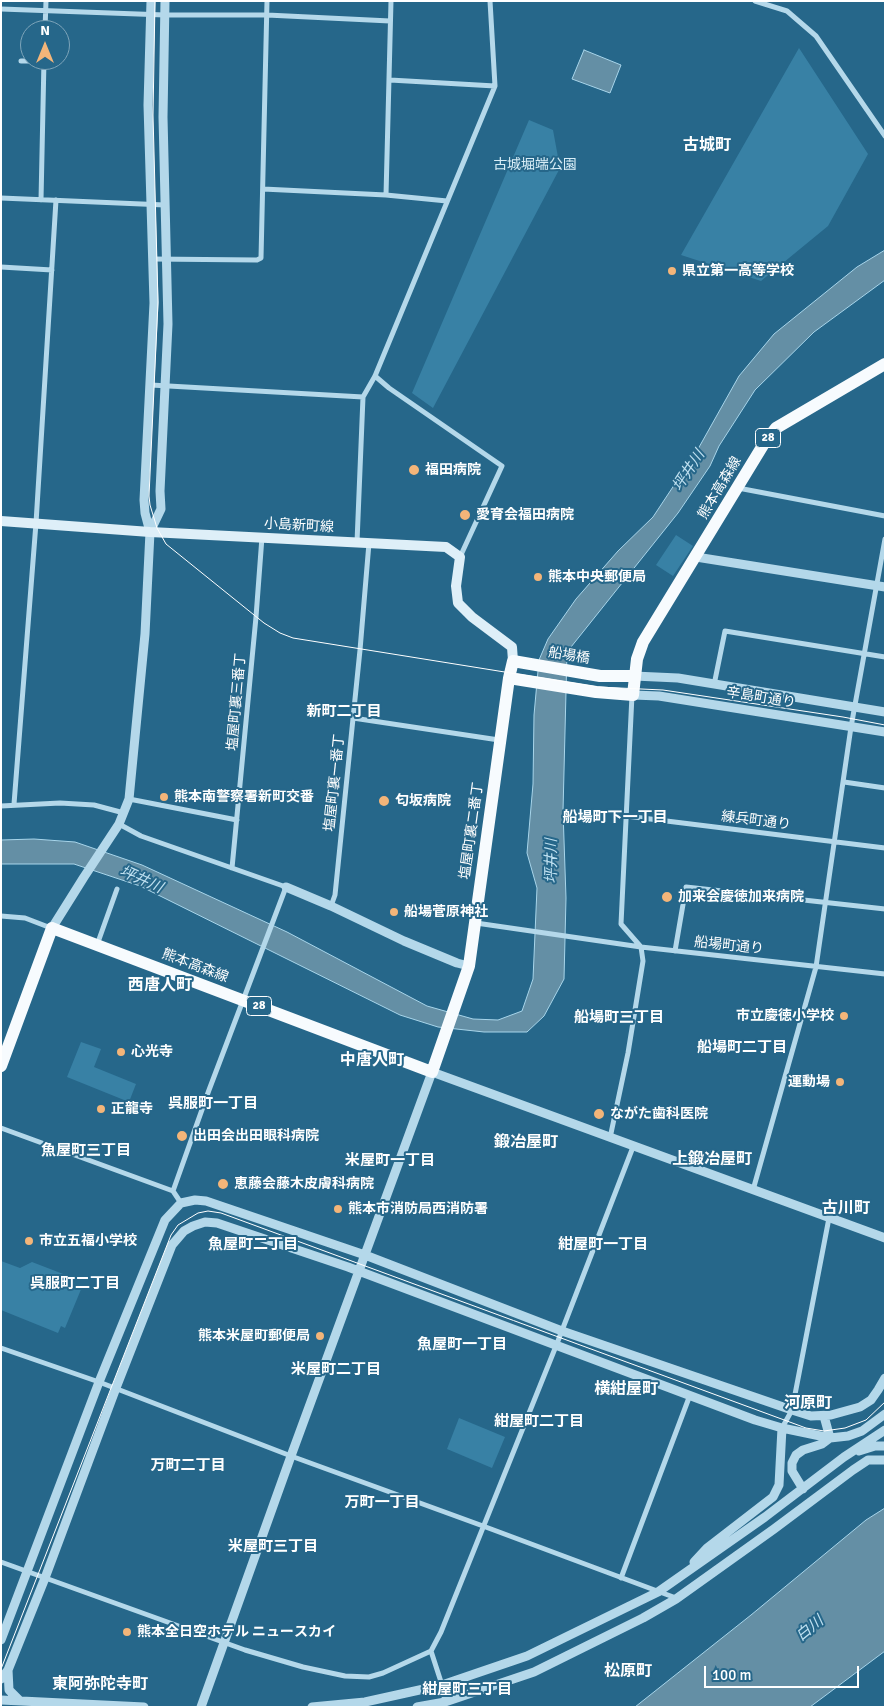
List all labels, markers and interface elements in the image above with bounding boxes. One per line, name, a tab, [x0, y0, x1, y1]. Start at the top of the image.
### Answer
north arrow	[20, 20, 70, 70]
text: N	[40, 22, 50, 39]
district label: 古城町	[683, 136, 731, 156]
park label: 古城堀端公園	[493, 157, 577, 173]
place label: 県立第一高等学校	[682, 263, 794, 279]
marker: 県立第一高等学校	[666, 265, 678, 277]
road number: 28	[756, 428, 780, 448]
water label: 坪井川	[669, 447, 709, 495]
street label: 熊本高森線	[695, 454, 745, 522]
place label: 福田病院	[425, 462, 481, 478]
marker: 福田病院	[407, 463, 421, 477]
place label: 愛育会福田病院	[476, 507, 574, 523]
marker: 愛育会福田病院	[458, 508, 472, 522]
street label: 小島新町線	[264, 516, 334, 536]
place label: 熊本中央郵便局	[548, 569, 646, 585]
marker: 熊本中央郵便局	[532, 571, 544, 583]
street label: 船場橋	[547, 644, 591, 668]
street label: 塩屋町裏三番丁	[224, 652, 250, 752]
street label: 辛島町通り	[725, 684, 797, 712]
district label: 新町二丁目	[307, 703, 381, 721]
street label: 塩屋町裏一番丁	[322, 733, 348, 833]
street label: 塩屋町裏二番丁	[457, 781, 487, 881]
place label: 熊本南警察署新町交番	[174, 789, 314, 805]
marker: 熊本南警察署新町交番	[158, 791, 170, 803]
place label: 匂坂病院	[395, 793, 451, 809]
marker: 匂坂病院	[377, 794, 391, 808]
street label: 練兵町通り	[720, 808, 792, 834]
district label: 船場町下一丁目	[563, 809, 667, 827]
water label: 坪井川	[543, 839, 561, 883]
water label: 坪井川	[117, 863, 165, 897]
place label: 加来会慶徳加来病院	[678, 889, 804, 905]
marker: 加来会慶徳加来病院	[660, 890, 674, 904]
place label: 船場菅原神社	[404, 904, 488, 920]
marker: 船場菅原神社	[388, 906, 400, 918]
street label: 船場町通り	[693, 934, 765, 958]
street label: 熊本高森線	[159, 946, 231, 986]
district label: 西唐人町	[128, 976, 192, 996]
road number: 28	[246, 996, 272, 1016]
place label: 市立慶徳小学校	[736, 1008, 834, 1024]
district label: 船場町三丁目	[574, 1009, 664, 1027]
marker: 市立慶徳小学校	[838, 1010, 850, 1022]
district label: 船場町二丁目	[697, 1039, 787, 1057]
place label: 心光寺	[131, 1044, 173, 1060]
marker: 心光寺	[115, 1046, 127, 1058]
district label: 中唐人町	[340, 1051, 404, 1071]
place label: 運動場	[788, 1074, 830, 1090]
marker: 運動場	[834, 1076, 846, 1088]
district label: 呉服町一丁目	[168, 1095, 258, 1113]
place label: 正龍寺	[111, 1101, 153, 1117]
marker: 正龍寺	[95, 1103, 107, 1115]
place label: ながた歯科医院	[610, 1106, 708, 1122]
marker: ながた歯科医院	[592, 1107, 606, 1121]
place label: 出田会出田眼科病院	[193, 1128, 319, 1144]
marker: 出田会出田眼科病院	[175, 1129, 189, 1143]
district label: 鍛冶屋町	[494, 1133, 558, 1153]
district label: 魚屋町三丁目	[41, 1142, 131, 1160]
district label: 上鍛冶屋町	[672, 1150, 752, 1170]
district label: 米屋町一丁目	[345, 1152, 435, 1170]
place label: 恵藤会藤木皮膚科病院	[234, 1176, 374, 1192]
marker: 恵藤会藤木皮膚科病院	[216, 1177, 230, 1191]
district label: 古川町	[822, 1199, 870, 1219]
place label: 熊本市消防局西消防署	[348, 1201, 488, 1217]
marker: 熊本市消防局西消防署	[332, 1203, 344, 1215]
place label: 市立五福小学校	[39, 1233, 137, 1249]
marker: 市立五福小学校	[23, 1235, 35, 1247]
district label: 魚屋町二丁目	[208, 1236, 298, 1254]
district label: 紺屋町一丁目	[558, 1236, 648, 1254]
district label: 呉服町二丁目	[30, 1275, 120, 1293]
place label: 熊本米屋町郵便局	[198, 1328, 310, 1344]
marker: 熊本米屋町郵便局	[314, 1330, 326, 1342]
district label: 魚屋町一丁目	[417, 1336, 507, 1354]
district label: 米屋町二丁目	[291, 1361, 381, 1379]
district label: 横紺屋町	[594, 1380, 658, 1400]
district label: 河原町	[784, 1394, 832, 1414]
district label: 紺屋町二丁目	[494, 1413, 584, 1431]
district label: 万町二丁目	[151, 1457, 225, 1475]
district label: 万町一丁目	[345, 1494, 419, 1512]
district label: 米屋町三丁目	[228, 1538, 318, 1556]
water label: 白川	[793, 1613, 827, 1645]
place label: 熊本全日空ホテル ニュースカイ	[137, 1624, 336, 1640]
marker: 熊本全日空ホテル ニュースカイ	[121, 1626, 133, 1638]
scale bar	[706, 1656, 861, 1688]
district label: 松原町	[604, 1662, 652, 1682]
text: 100 m	[712, 1666, 752, 1684]
district label: 東阿弥陀寺町	[52, 1675, 148, 1695]
district label: 紺屋町三丁目	[422, 1681, 512, 1699]

